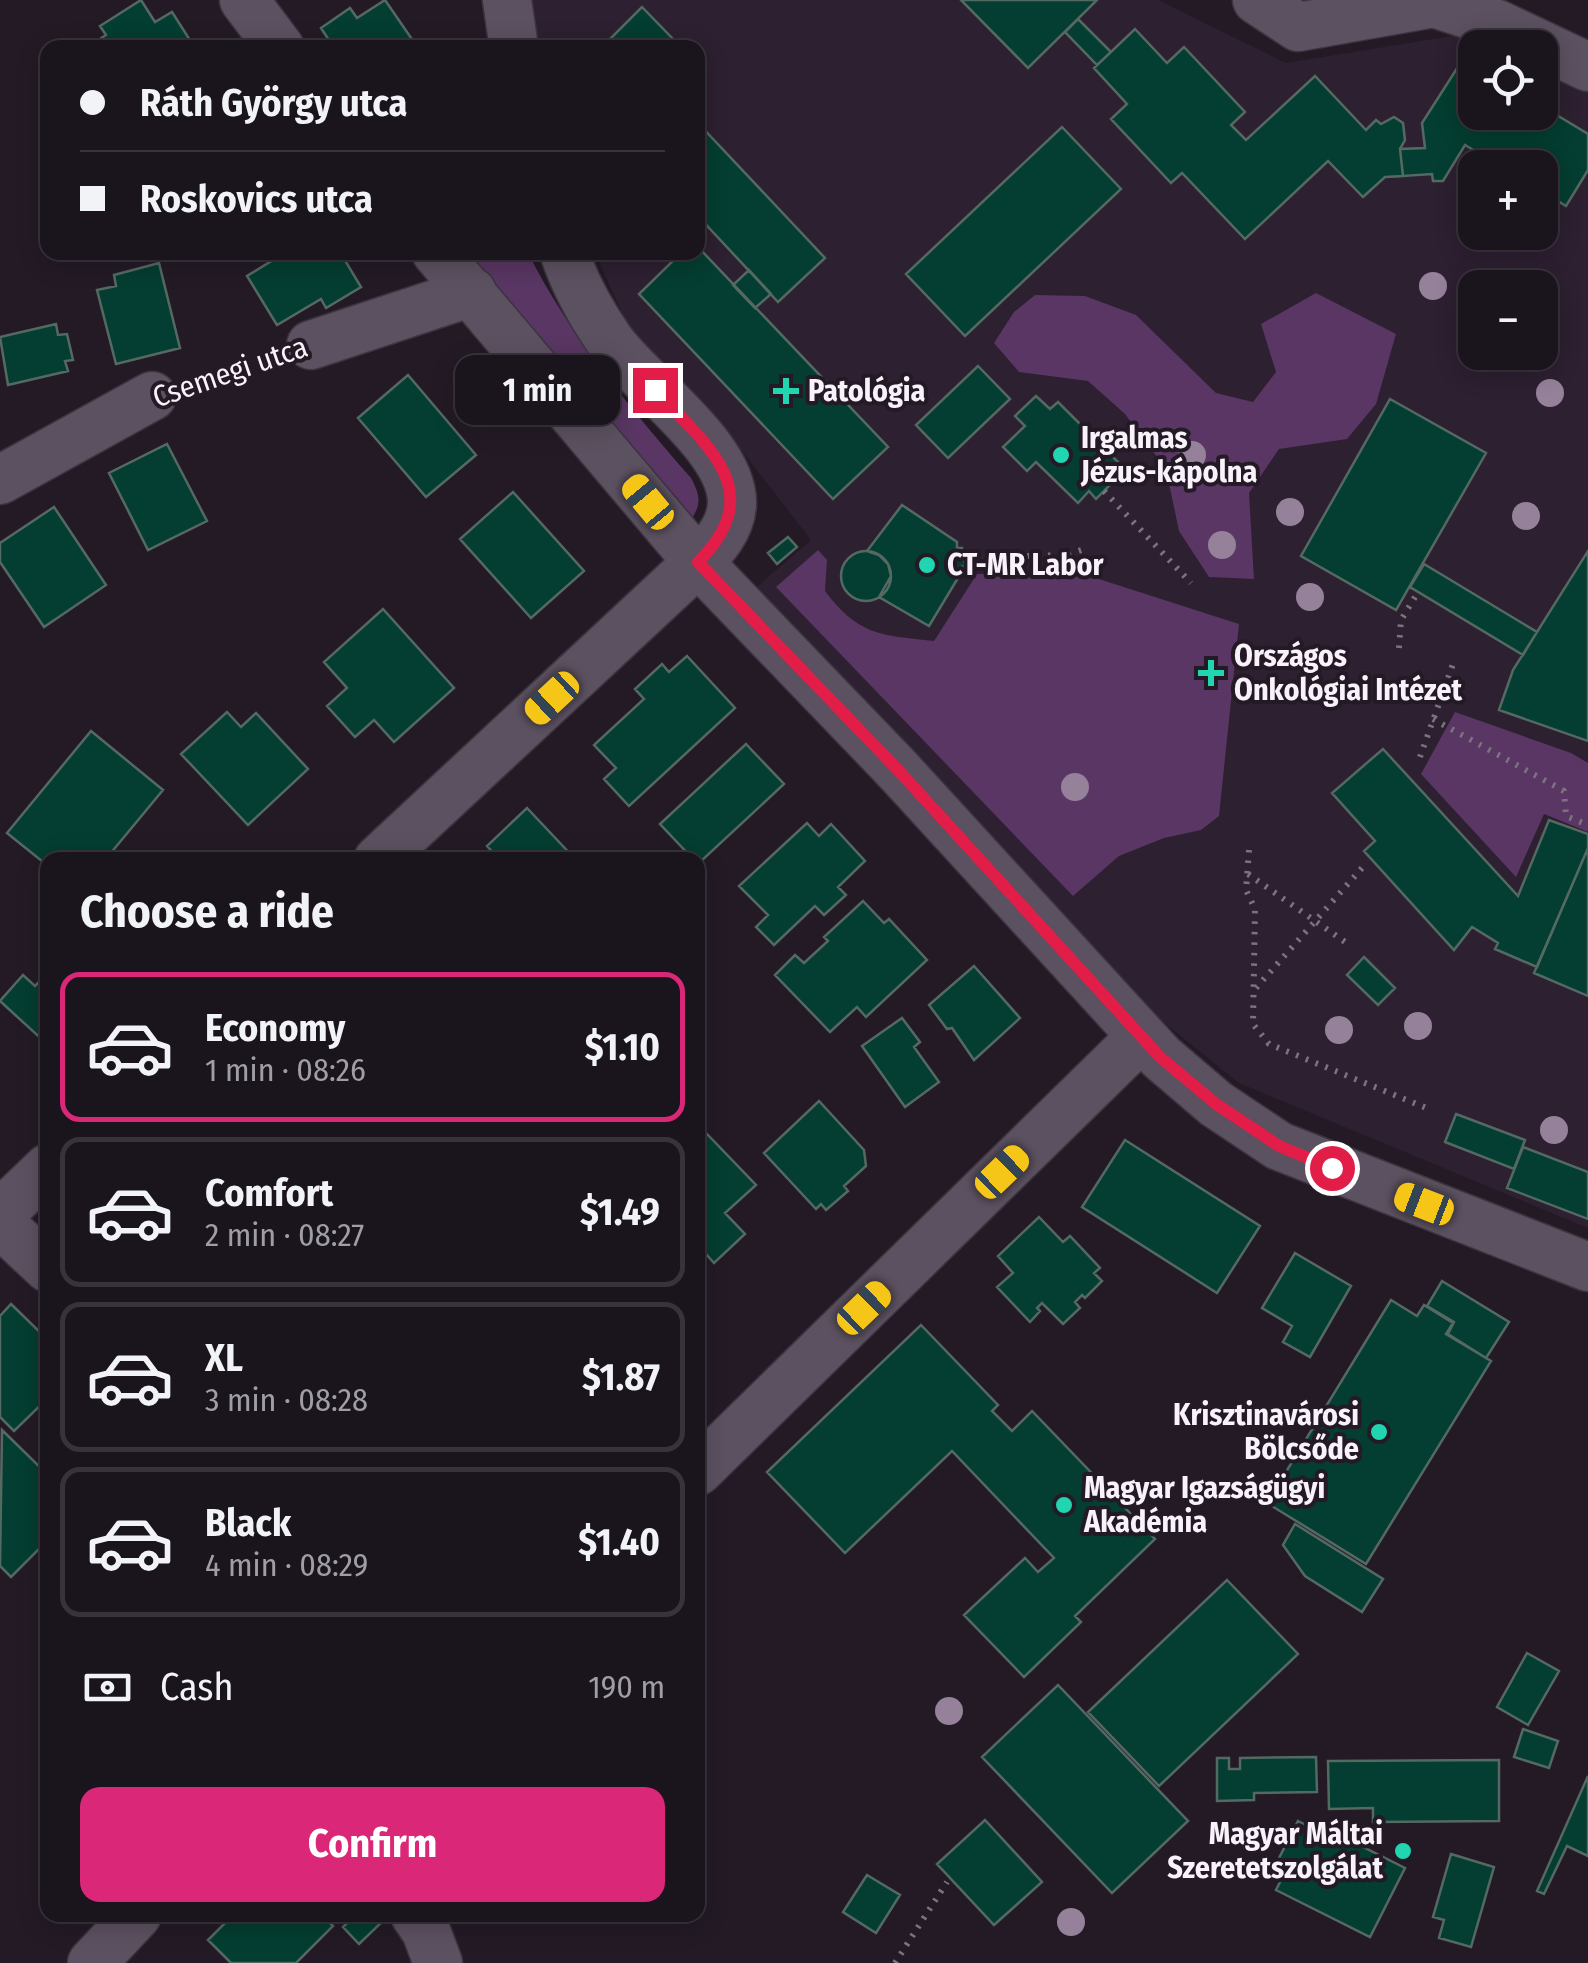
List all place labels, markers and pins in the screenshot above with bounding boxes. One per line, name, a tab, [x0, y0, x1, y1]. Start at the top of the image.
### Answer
place label: Patológia	[808, 373, 926, 409]
marker: Patológia	[773, 378, 799, 404]
place label: Irgalmas Jézus-kápolna	[1080, 420, 1258, 490]
marker: Irgalmas Jézus-kápolna	[1050, 444, 1072, 466]
place label: CT-MR Labor	[947, 547, 1105, 583]
marker: CT-MR Labor	[916, 554, 938, 576]
place label: Országos Onkológiai Intézet	[1234, 638, 1462, 708]
marker: Országos Onkológiai Intézet	[1198, 660, 1224, 686]
place label: Krisztinavárosi Bölcsőde	[1173, 1397, 1359, 1467]
marker: Krisztinavárosi Bölcsőde	[1368, 1421, 1390, 1443]
place label: Magyar Igazságügyi Akadémia	[1083, 1470, 1325, 1540]
marker: Magyar Igazságügyi Akadémia	[1053, 1494, 1075, 1516]
place label: Magyar Máltai Szeretetszolgálat	[1167, 1816, 1383, 1886]
marker: Magyar Máltai Szeretetszolgálat	[1392, 1840, 1414, 1862]

